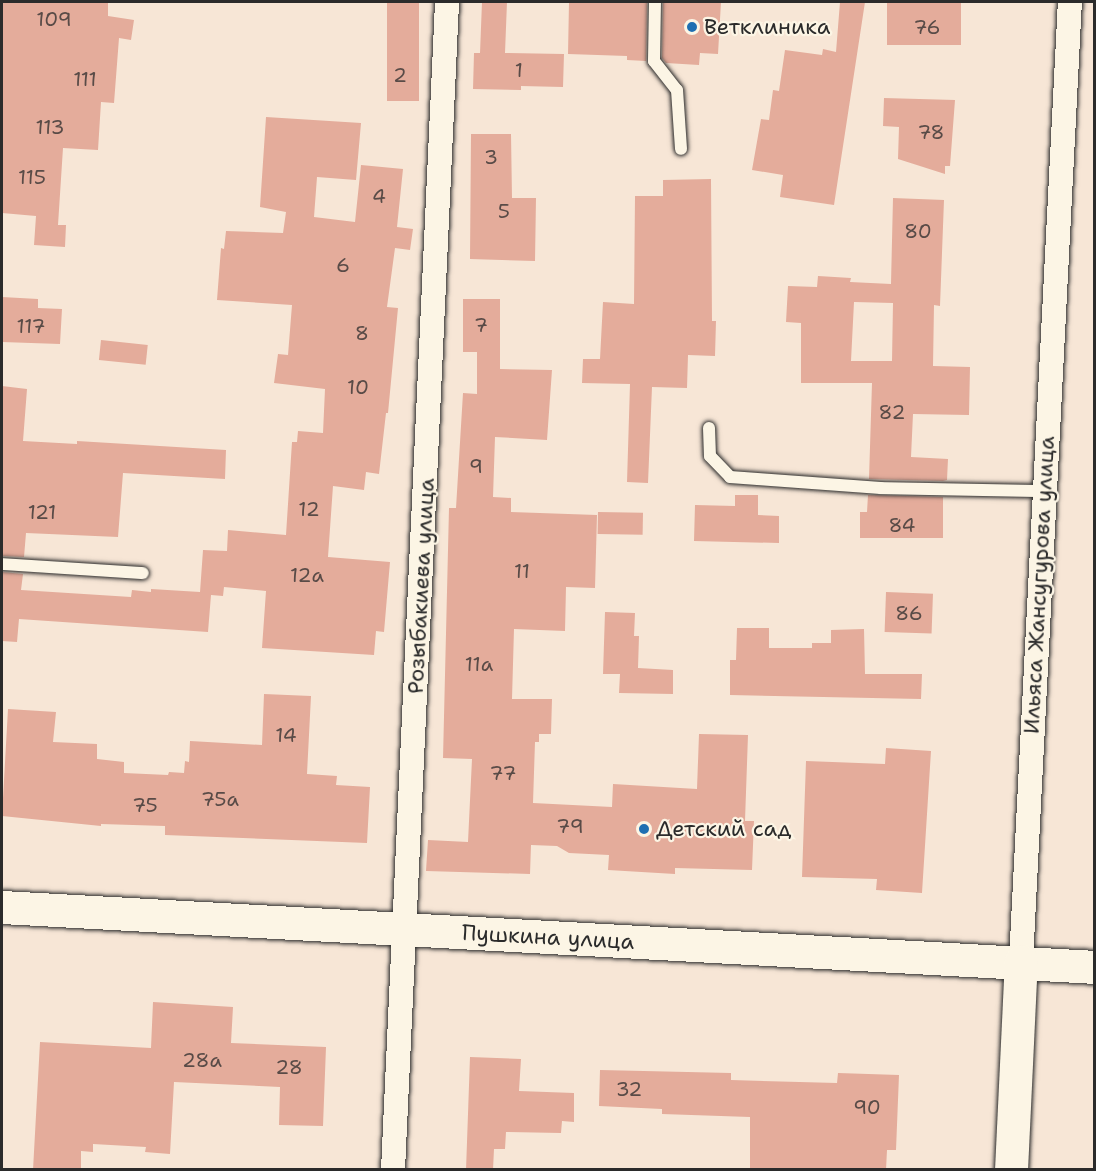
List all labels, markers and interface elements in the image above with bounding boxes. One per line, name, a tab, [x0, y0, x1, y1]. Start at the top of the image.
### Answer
house number: 109	[36, 7, 72, 31]
place label: Ветклиника	[704, 14, 830, 40]
house number: 76	[913, 15, 941, 39]
marker: Ветклиника	[685, 20, 699, 34]
house number: 1	[515, 58, 523, 82]
house number: 2	[393, 63, 407, 87]
house number: 111	[73, 67, 97, 91]
house number: 113	[35, 115, 65, 139]
house number: 78	[917, 120, 945, 144]
house number: 3	[484, 145, 498, 169]
house number: 115	[18, 165, 46, 189]
house number: 4	[372, 184, 386, 208]
house number: 5	[498, 199, 510, 223]
house number: 80	[904, 219, 932, 243]
house number: 6	[336, 253, 350, 277]
house number: 7	[474, 313, 488, 337]
house number: 117	[17, 314, 45, 338]
house number: 8	[355, 321, 369, 345]
house number: 10	[347, 375, 369, 399]
house number: 82	[879, 400, 905, 424]
street label: Ильяса Жансугурова улица	[1018, 435, 1060, 735]
house number: 9	[469, 454, 483, 478]
street label: Розыбакиева улица	[402, 477, 440, 695]
house number: 12	[298, 497, 320, 521]
house number: 121	[28, 500, 56, 524]
house number: 84	[888, 513, 916, 537]
house number: 11	[514, 559, 530, 583]
house number: 12а	[290, 563, 324, 587]
house number: 86	[895, 601, 923, 625]
house number: 11а	[465, 652, 493, 676]
house number: 14	[275, 723, 297, 747]
house number: 77	[490, 761, 516, 785]
house number: 75а	[201, 787, 239, 811]
house number: 75	[132, 793, 158, 817]
house number: 79	[556, 814, 584, 838]
place label: Детский сад	[656, 816, 792, 842]
marker: Детский сад	[637, 822, 651, 836]
street label: Пушкина улица	[461, 919, 635, 955]
house number: 28а	[182, 1048, 222, 1072]
house number: 28	[275, 1055, 303, 1079]
house number: 32	[616, 1077, 642, 1101]
house number: 90	[853, 1095, 881, 1119]

